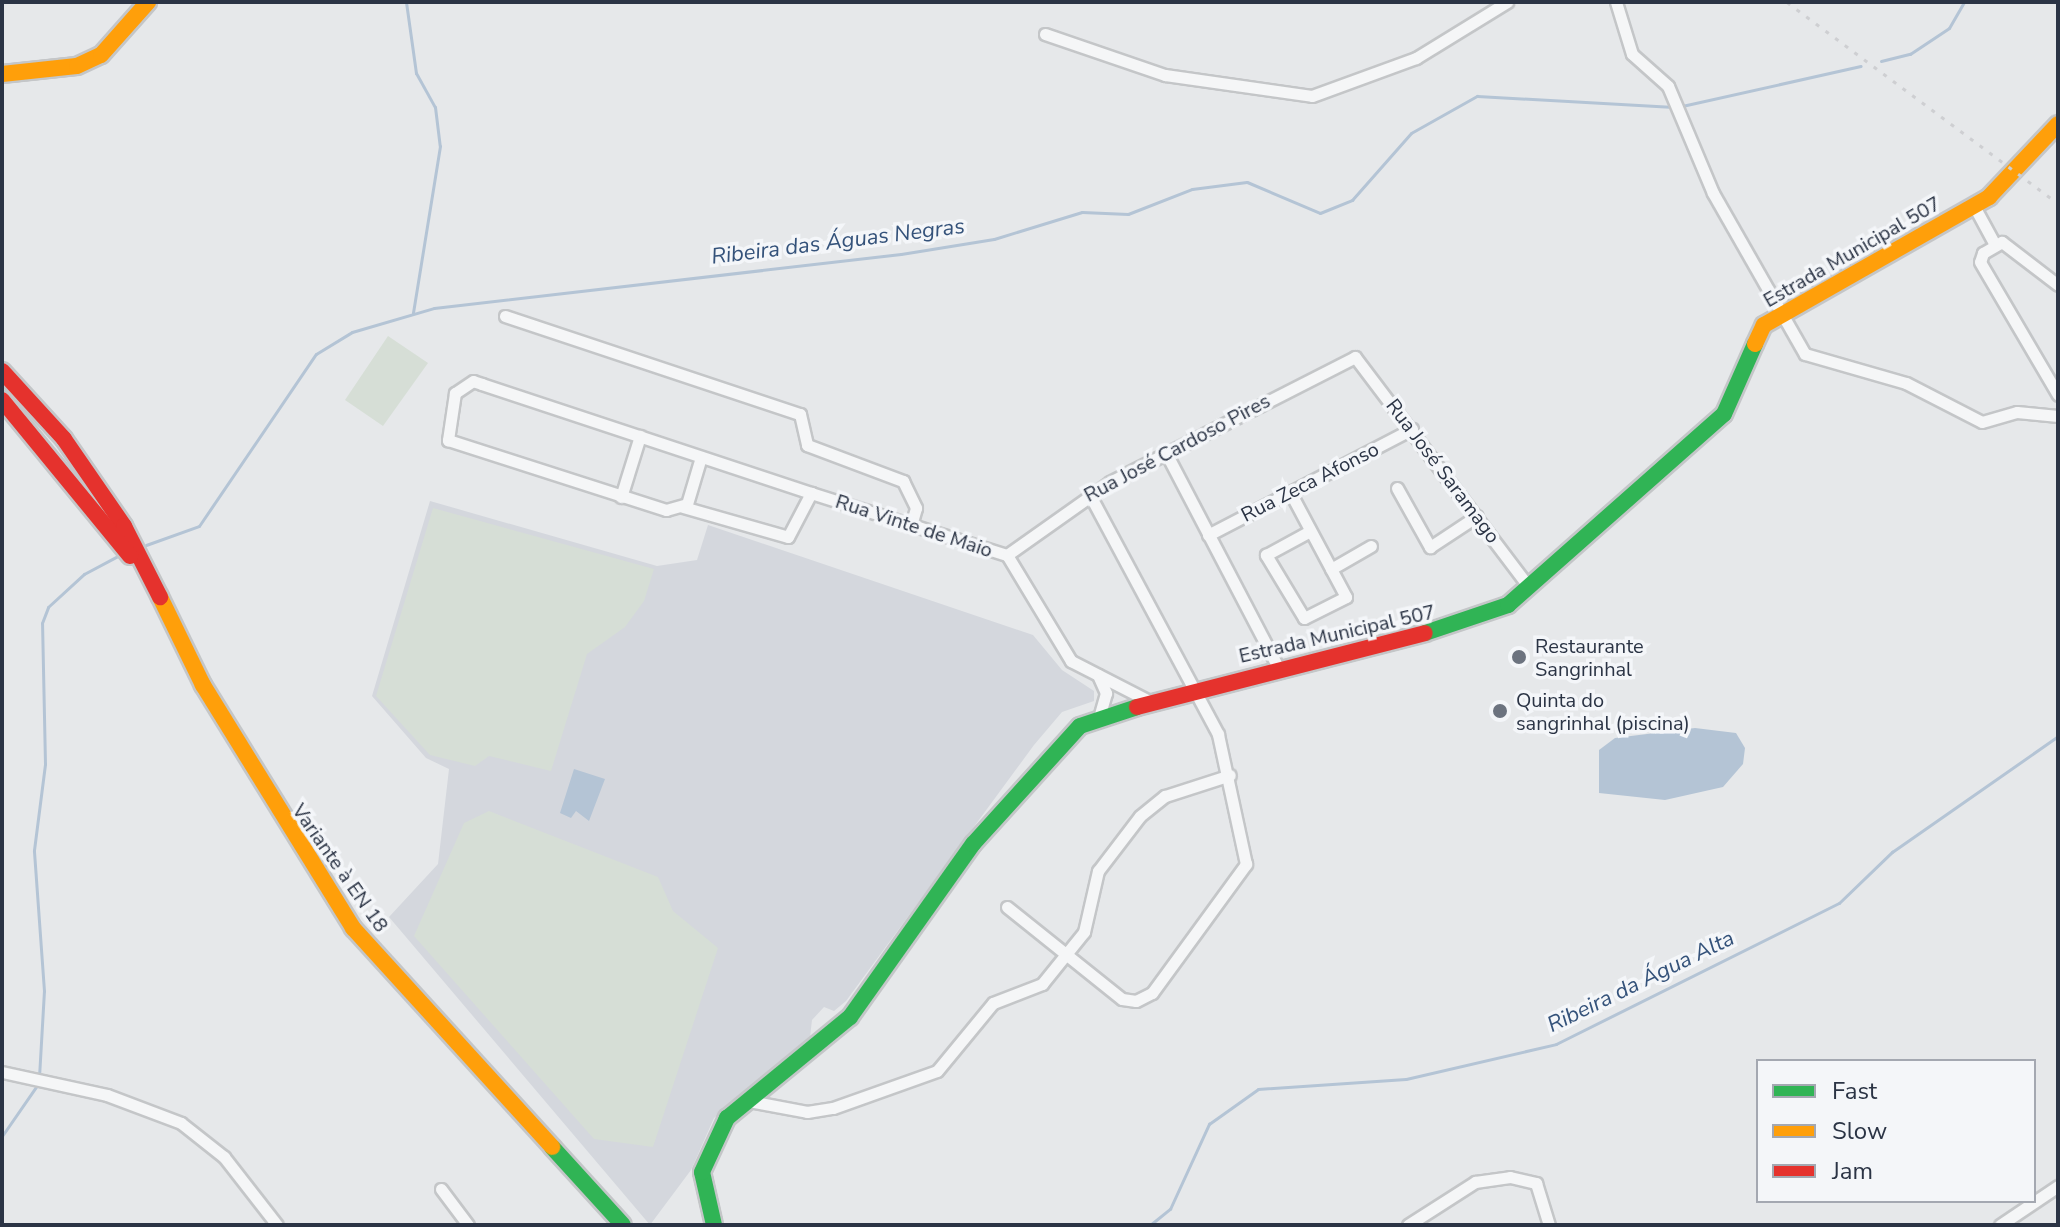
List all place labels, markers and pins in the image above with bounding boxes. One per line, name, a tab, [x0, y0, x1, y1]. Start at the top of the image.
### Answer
place label: Restaurante Sangrinhal	[1535, 634, 1644, 681]
marker: Restaurante Sangrinhal	[1510, 648, 1528, 666]
place label: Quinta do sangrinhal (piscina)	[1516, 688, 1690, 735]
marker: Quinta do sangrinhal (piscina)	[1491, 702, 1509, 720]

